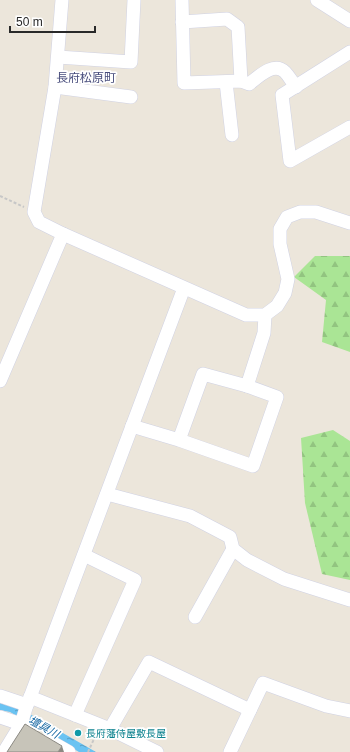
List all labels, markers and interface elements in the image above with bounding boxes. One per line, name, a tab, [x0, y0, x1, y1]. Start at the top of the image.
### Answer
scale bar	[10, 8, 95, 34]
text: 50 m	[16, 15, 43, 29]
district label: 長府松原町	[56, 71, 116, 85]
water label: 壇具川	[27, 714, 62, 741]
marker: 長府藩侍屋敷長屋	[73, 728, 83, 738]
place label: 長府藩侍屋敷長屋	[86, 728, 166, 739]

